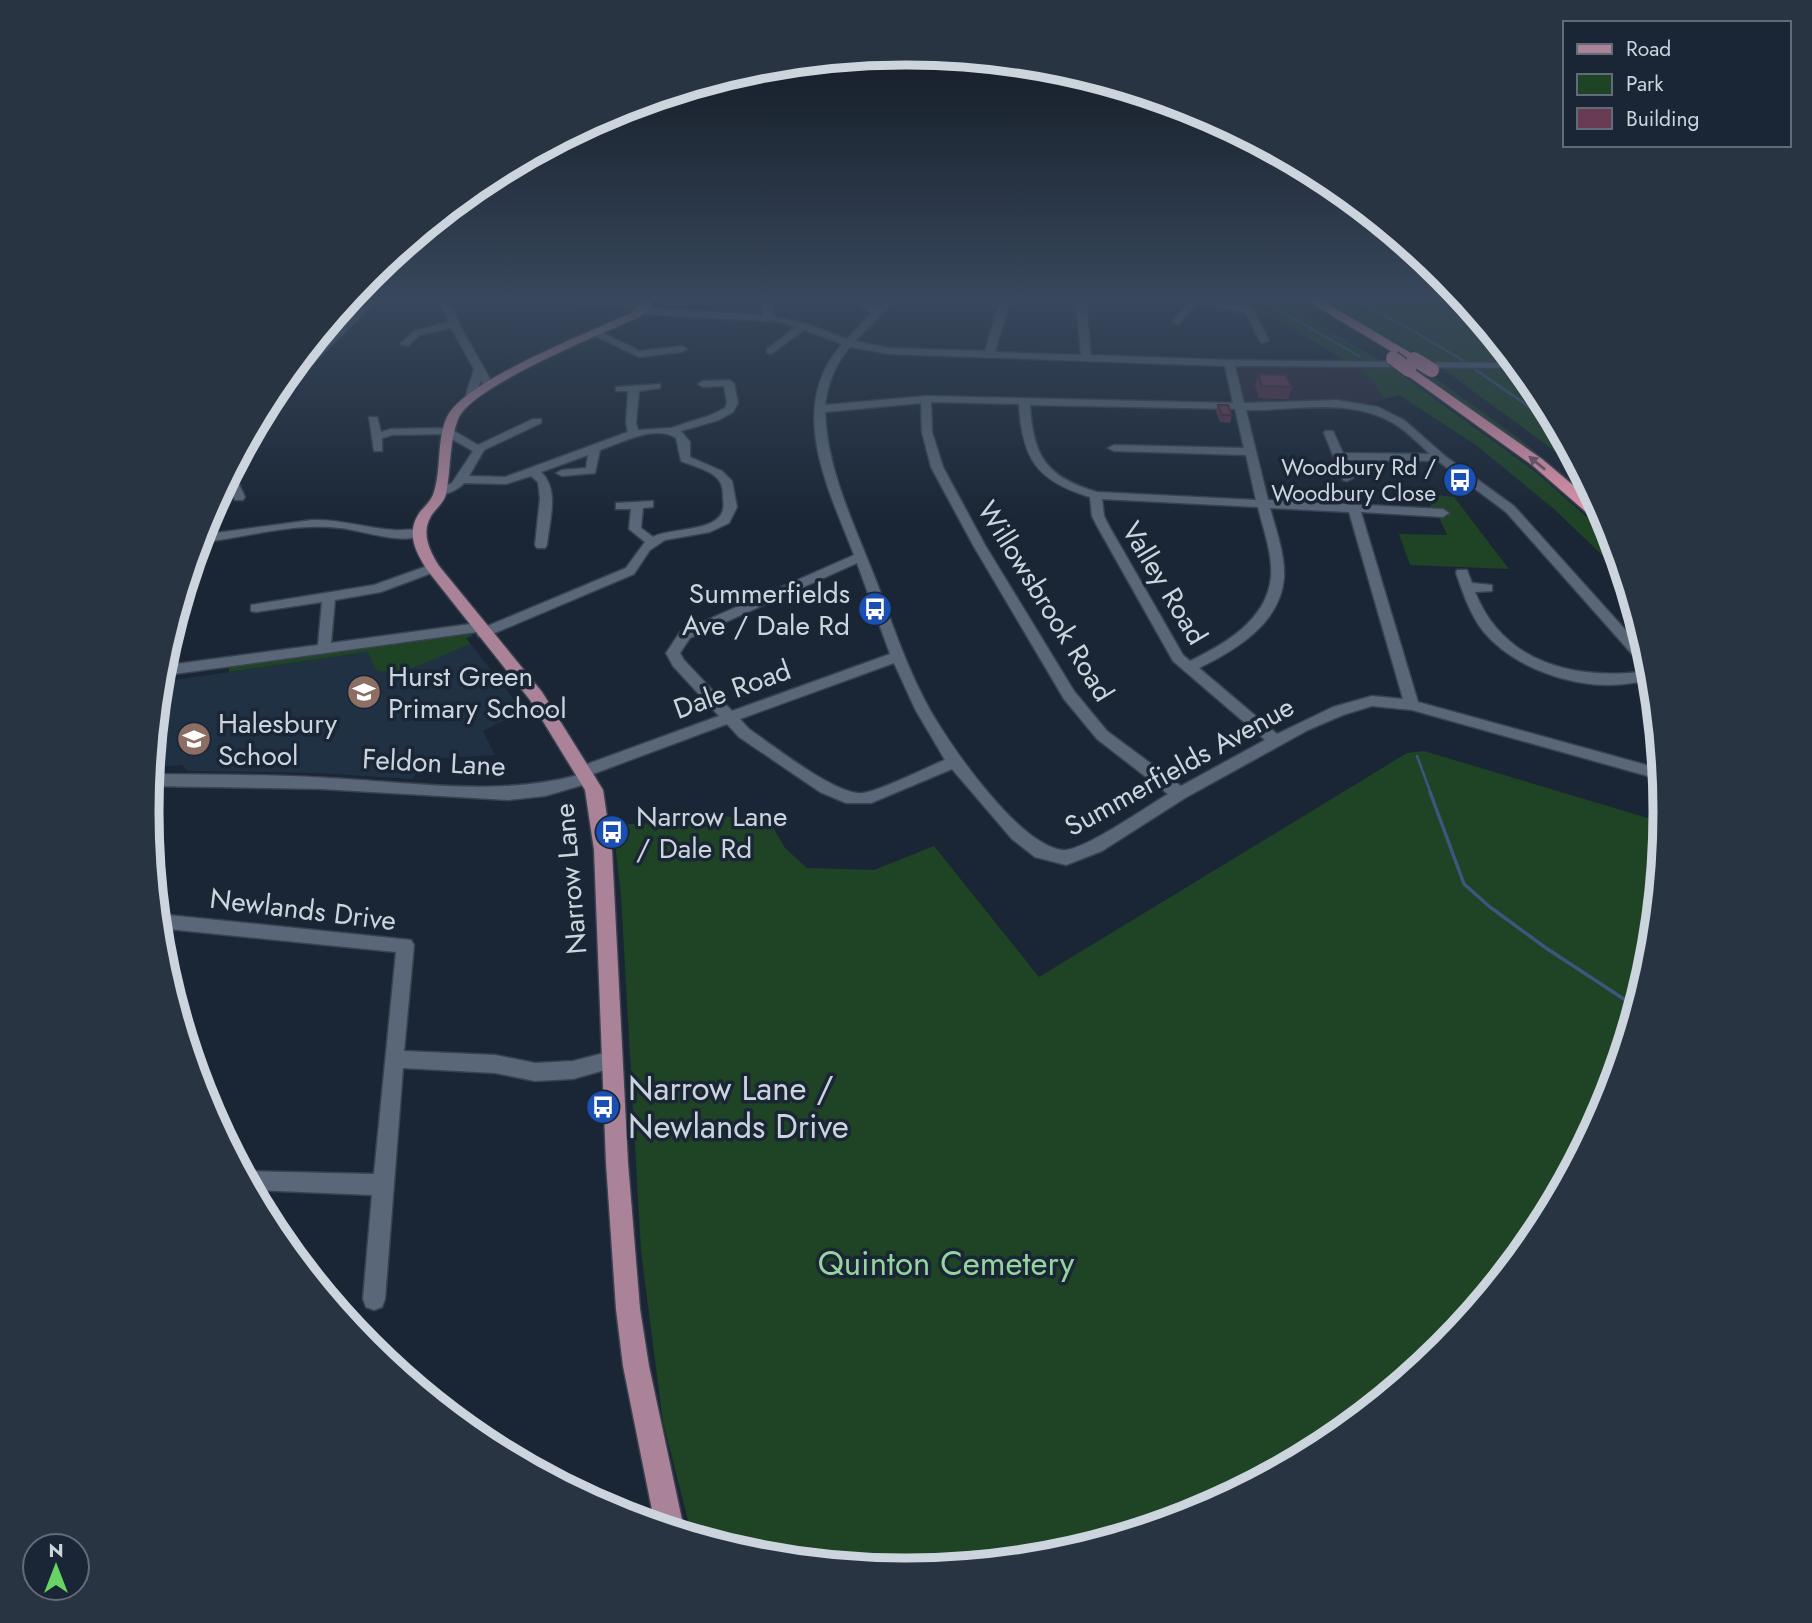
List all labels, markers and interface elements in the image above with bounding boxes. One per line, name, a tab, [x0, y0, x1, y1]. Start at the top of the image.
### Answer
legend	[1563, 21, 1791, 147]
text: Road	[1626, 34, 1671, 64]
text: Park	[1626, 69, 1664, 99]
text: Building	[1626, 104, 1699, 134]
place label: Woodbury Rd / Woodbury Close	[1271, 450, 1436, 510]
one-way arrow	[1529, 456, 1547, 471]
bus stop icon: Woodbury Rd / Woodbury Close	[1441, 461, 1479, 499]
street label: Willowsbrook Road	[967, 493, 1124, 710]
street label: Valley Road	[1112, 514, 1217, 653]
place label: Summerfields Ave / Dale Rd	[682, 573, 850, 646]
bus stop icon: Summerfields Ave / Dale Rd	[856, 590, 894, 628]
street label: Dale Road	[668, 649, 797, 730]
place label: Hurst Green Primary School	[388, 656, 567, 729]
school or university icon: Hurst Green Primary School	[345, 673, 383, 711]
street label: Summerfields Avenue	[1057, 686, 1301, 847]
place label: Halesbury School	[218, 703, 338, 776]
school or university icon: Halesbury School	[175, 720, 213, 758]
street label: Feldon Lane	[361, 738, 507, 787]
place label: Narrow Lane / Dale Rd	[636, 796, 787, 869]
street label: Narrow Lane	[543, 802, 598, 956]
bus stop icon: Narrow Lane / Dale Rd	[593, 813, 631, 851]
street label: Newlands Drive	[208, 878, 398, 941]
place label: Narrow Lane / Newlands Drive	[628, 1065, 849, 1150]
bus stop icon: Narrow Lane / Newlands Drive	[584, 1088, 622, 1126]
park label: Quinton Cemetery	[818, 1240, 1075, 1287]
north arrow	[21, 1532, 91, 1602]
text: N	[48, 1537, 64, 1564]

